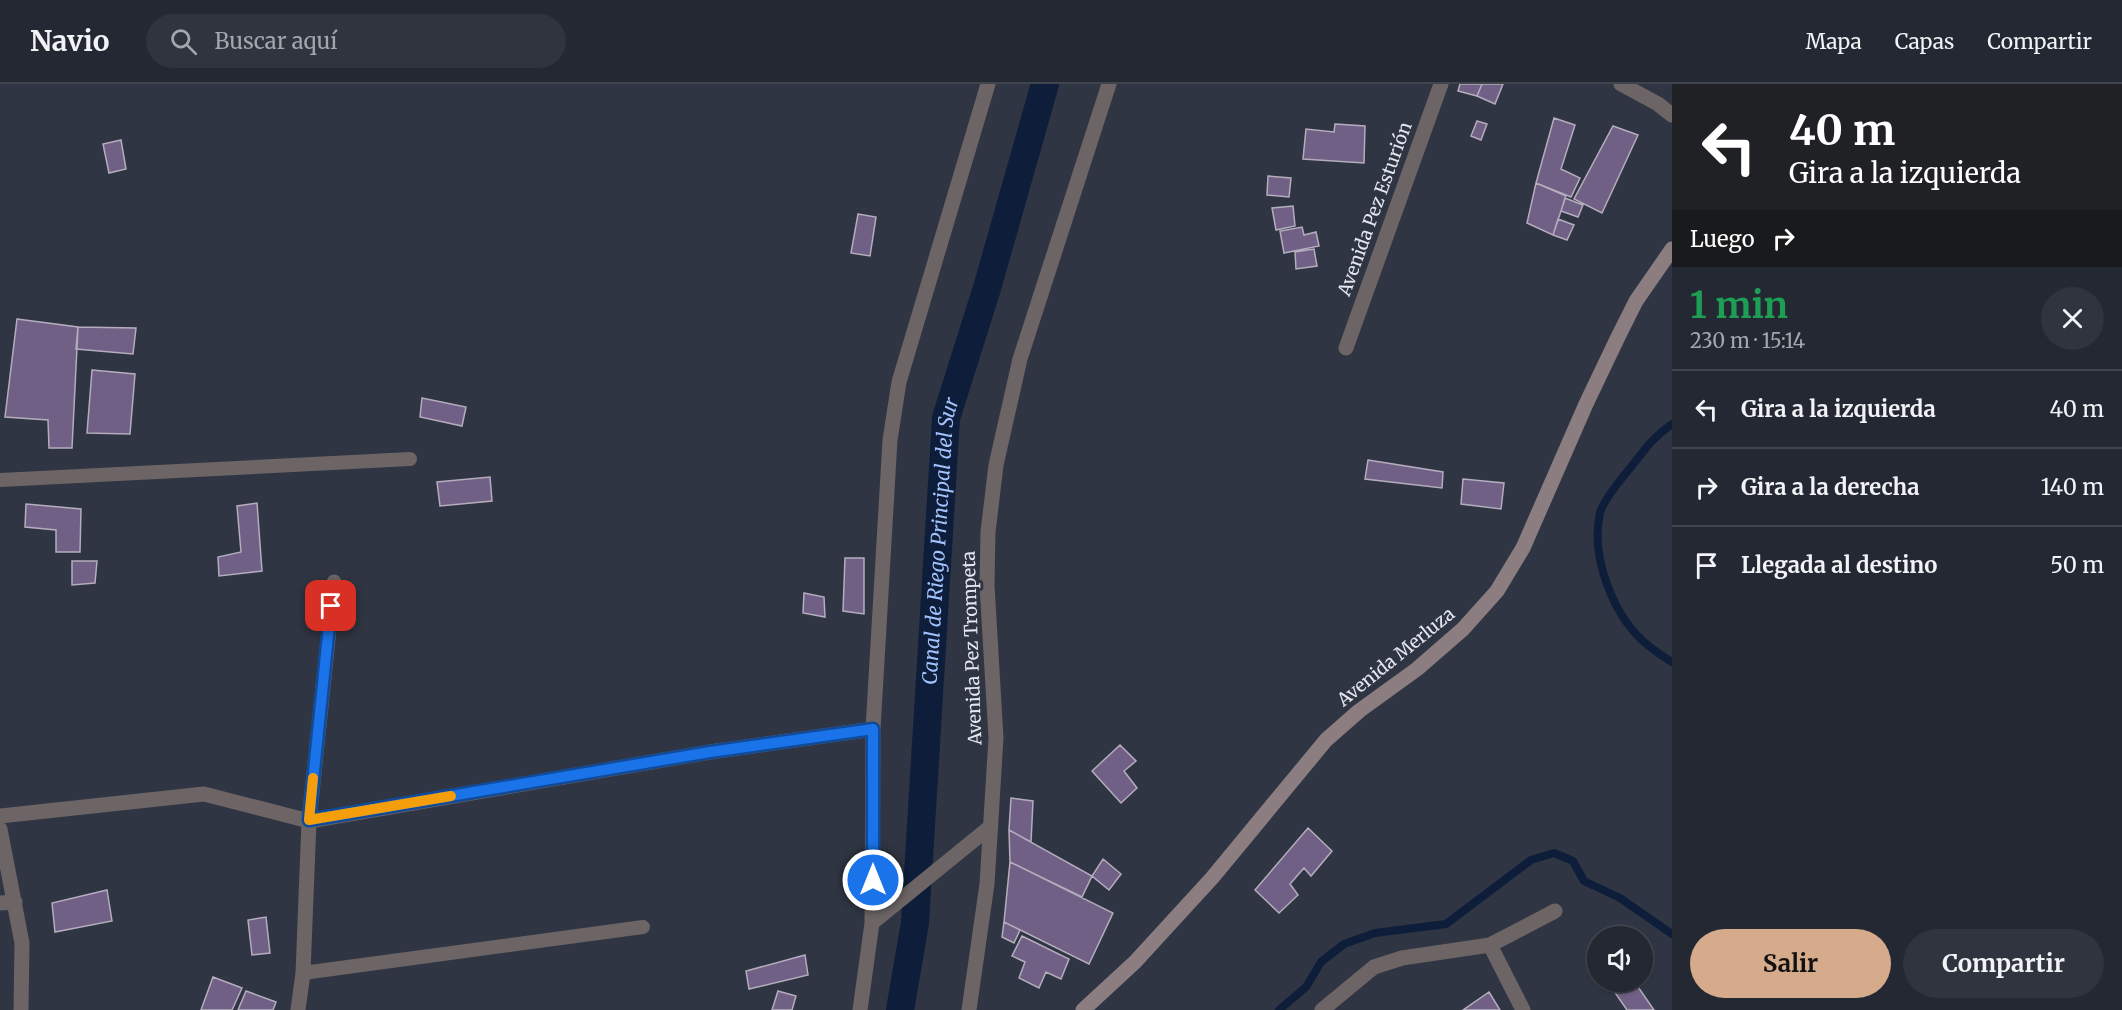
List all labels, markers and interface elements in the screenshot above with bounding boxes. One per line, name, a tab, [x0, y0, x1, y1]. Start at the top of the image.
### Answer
search box	[146, 14, 566, 68]
text: Navio	[30, 23, 110, 59]
icon: search	[167, 25, 200, 58]
text: Buscar aquí	[215, 27, 337, 55]
text: Mapa	[1805, 28, 1862, 55]
text: Capas	[1895, 28, 1954, 55]
text: Compartir	[1987, 28, 2092, 55]
text: 40 m	[1789, 104, 1895, 156]
icon: left	[1690, 108, 1768, 186]
street label: Avenida Pez Esturión	[1332, 119, 1417, 300]
text: Gira a la izquierda	[1789, 156, 2021, 190]
icon: right	[1767, 222, 1800, 255]
text: Luego	[1690, 225, 1755, 253]
text: 1 min	[1690, 283, 1788, 328]
button: close	[2041, 287, 2104, 350]
text: 230 m · 15:14	[1690, 328, 1805, 353]
water label: Canal de Riego Principal del Sur	[917, 393, 964, 686]
icon: left	[1690, 393, 1723, 426]
text: Gira a la izquierda	[1741, 395, 1936, 423]
text: 40 m	[2049, 395, 2104, 423]
icon: right	[1690, 471, 1723, 504]
text: Gira a la derecha	[1741, 473, 1919, 501]
text: 140 m	[2041, 473, 2104, 501]
icon: arrive	[1690, 549, 1723, 582]
street label: Avenida Pez Trompeta	[957, 550, 986, 746]
text: Llegada al destino	[1741, 551, 1937, 579]
text: 50 m	[2050, 551, 2104, 579]
pin	[305, 580, 356, 631]
icon: arrive	[314, 589, 347, 622]
street label: Avenida Merluza	[1331, 602, 1459, 712]
position arrow	[841, 848, 905, 912]
map controls	[1587, 926, 1653, 992]
button: sound	[1587, 926, 1653, 992]
button: Salir	[1690, 929, 1891, 998]
button: Compartir	[1903, 929, 2104, 998]

